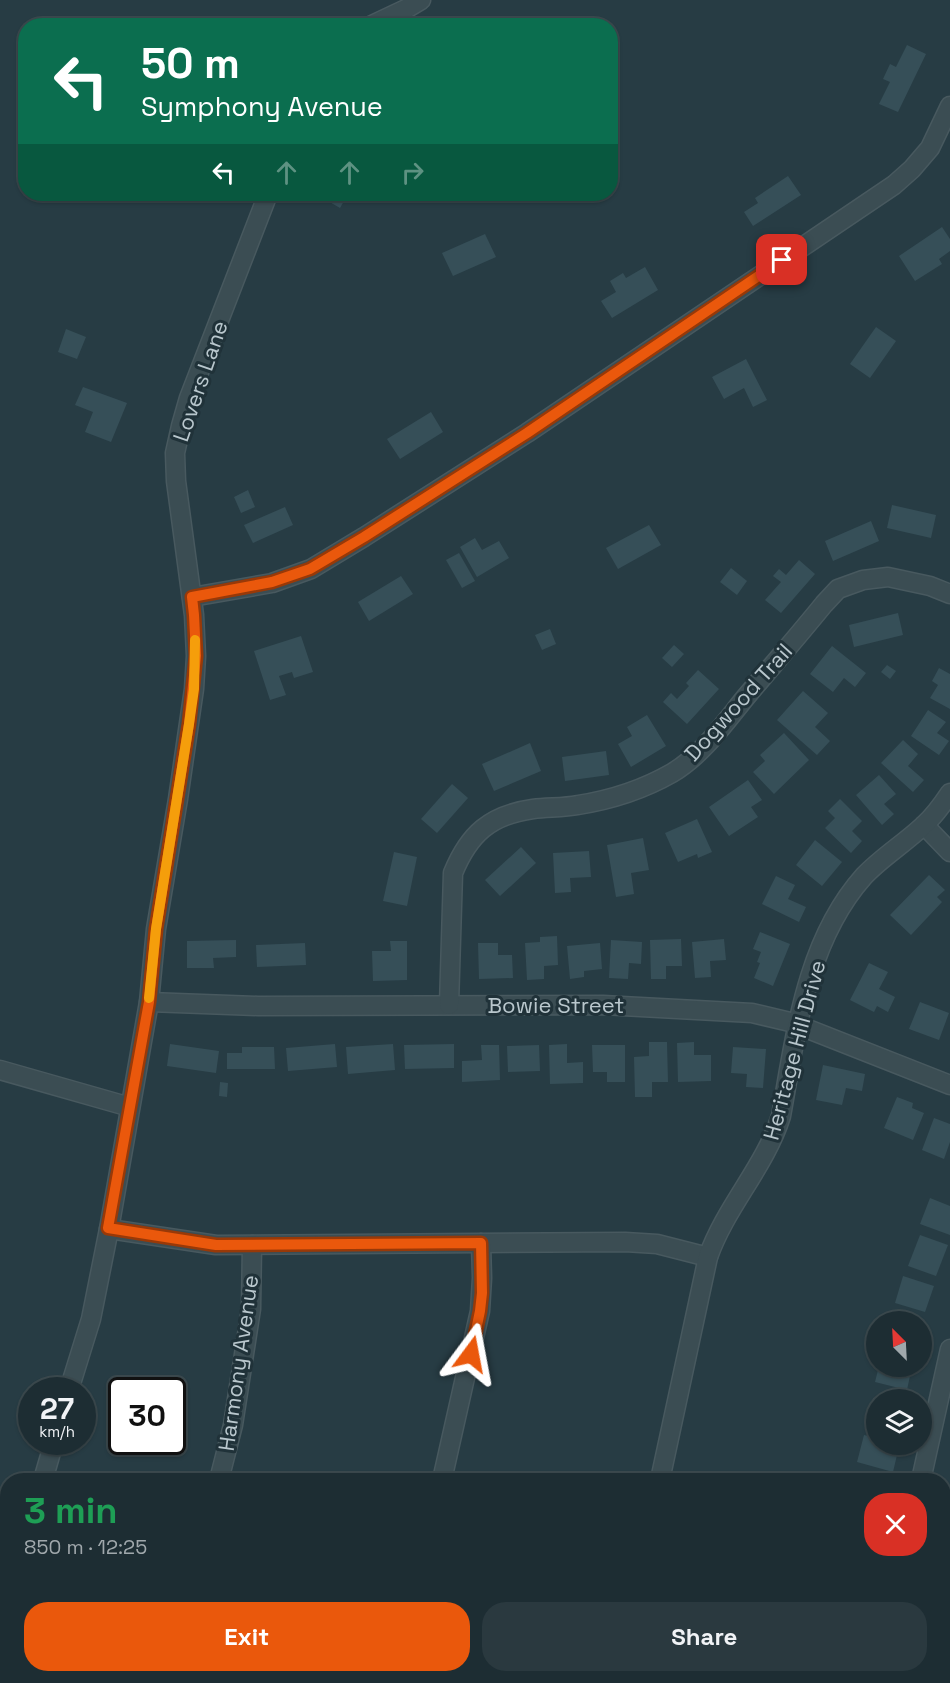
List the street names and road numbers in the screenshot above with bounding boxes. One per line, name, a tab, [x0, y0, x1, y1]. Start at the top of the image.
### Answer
street label: Lovers Lane	[166, 317, 234, 445]
street label: Dogwood Trail	[678, 637, 798, 767]
street label: Heritage Hill Drive	[756, 957, 832, 1143]
street label: Bowie Street	[488, 991, 624, 1019]
street label: Harmony Avenue	[212, 1273, 264, 1453]

